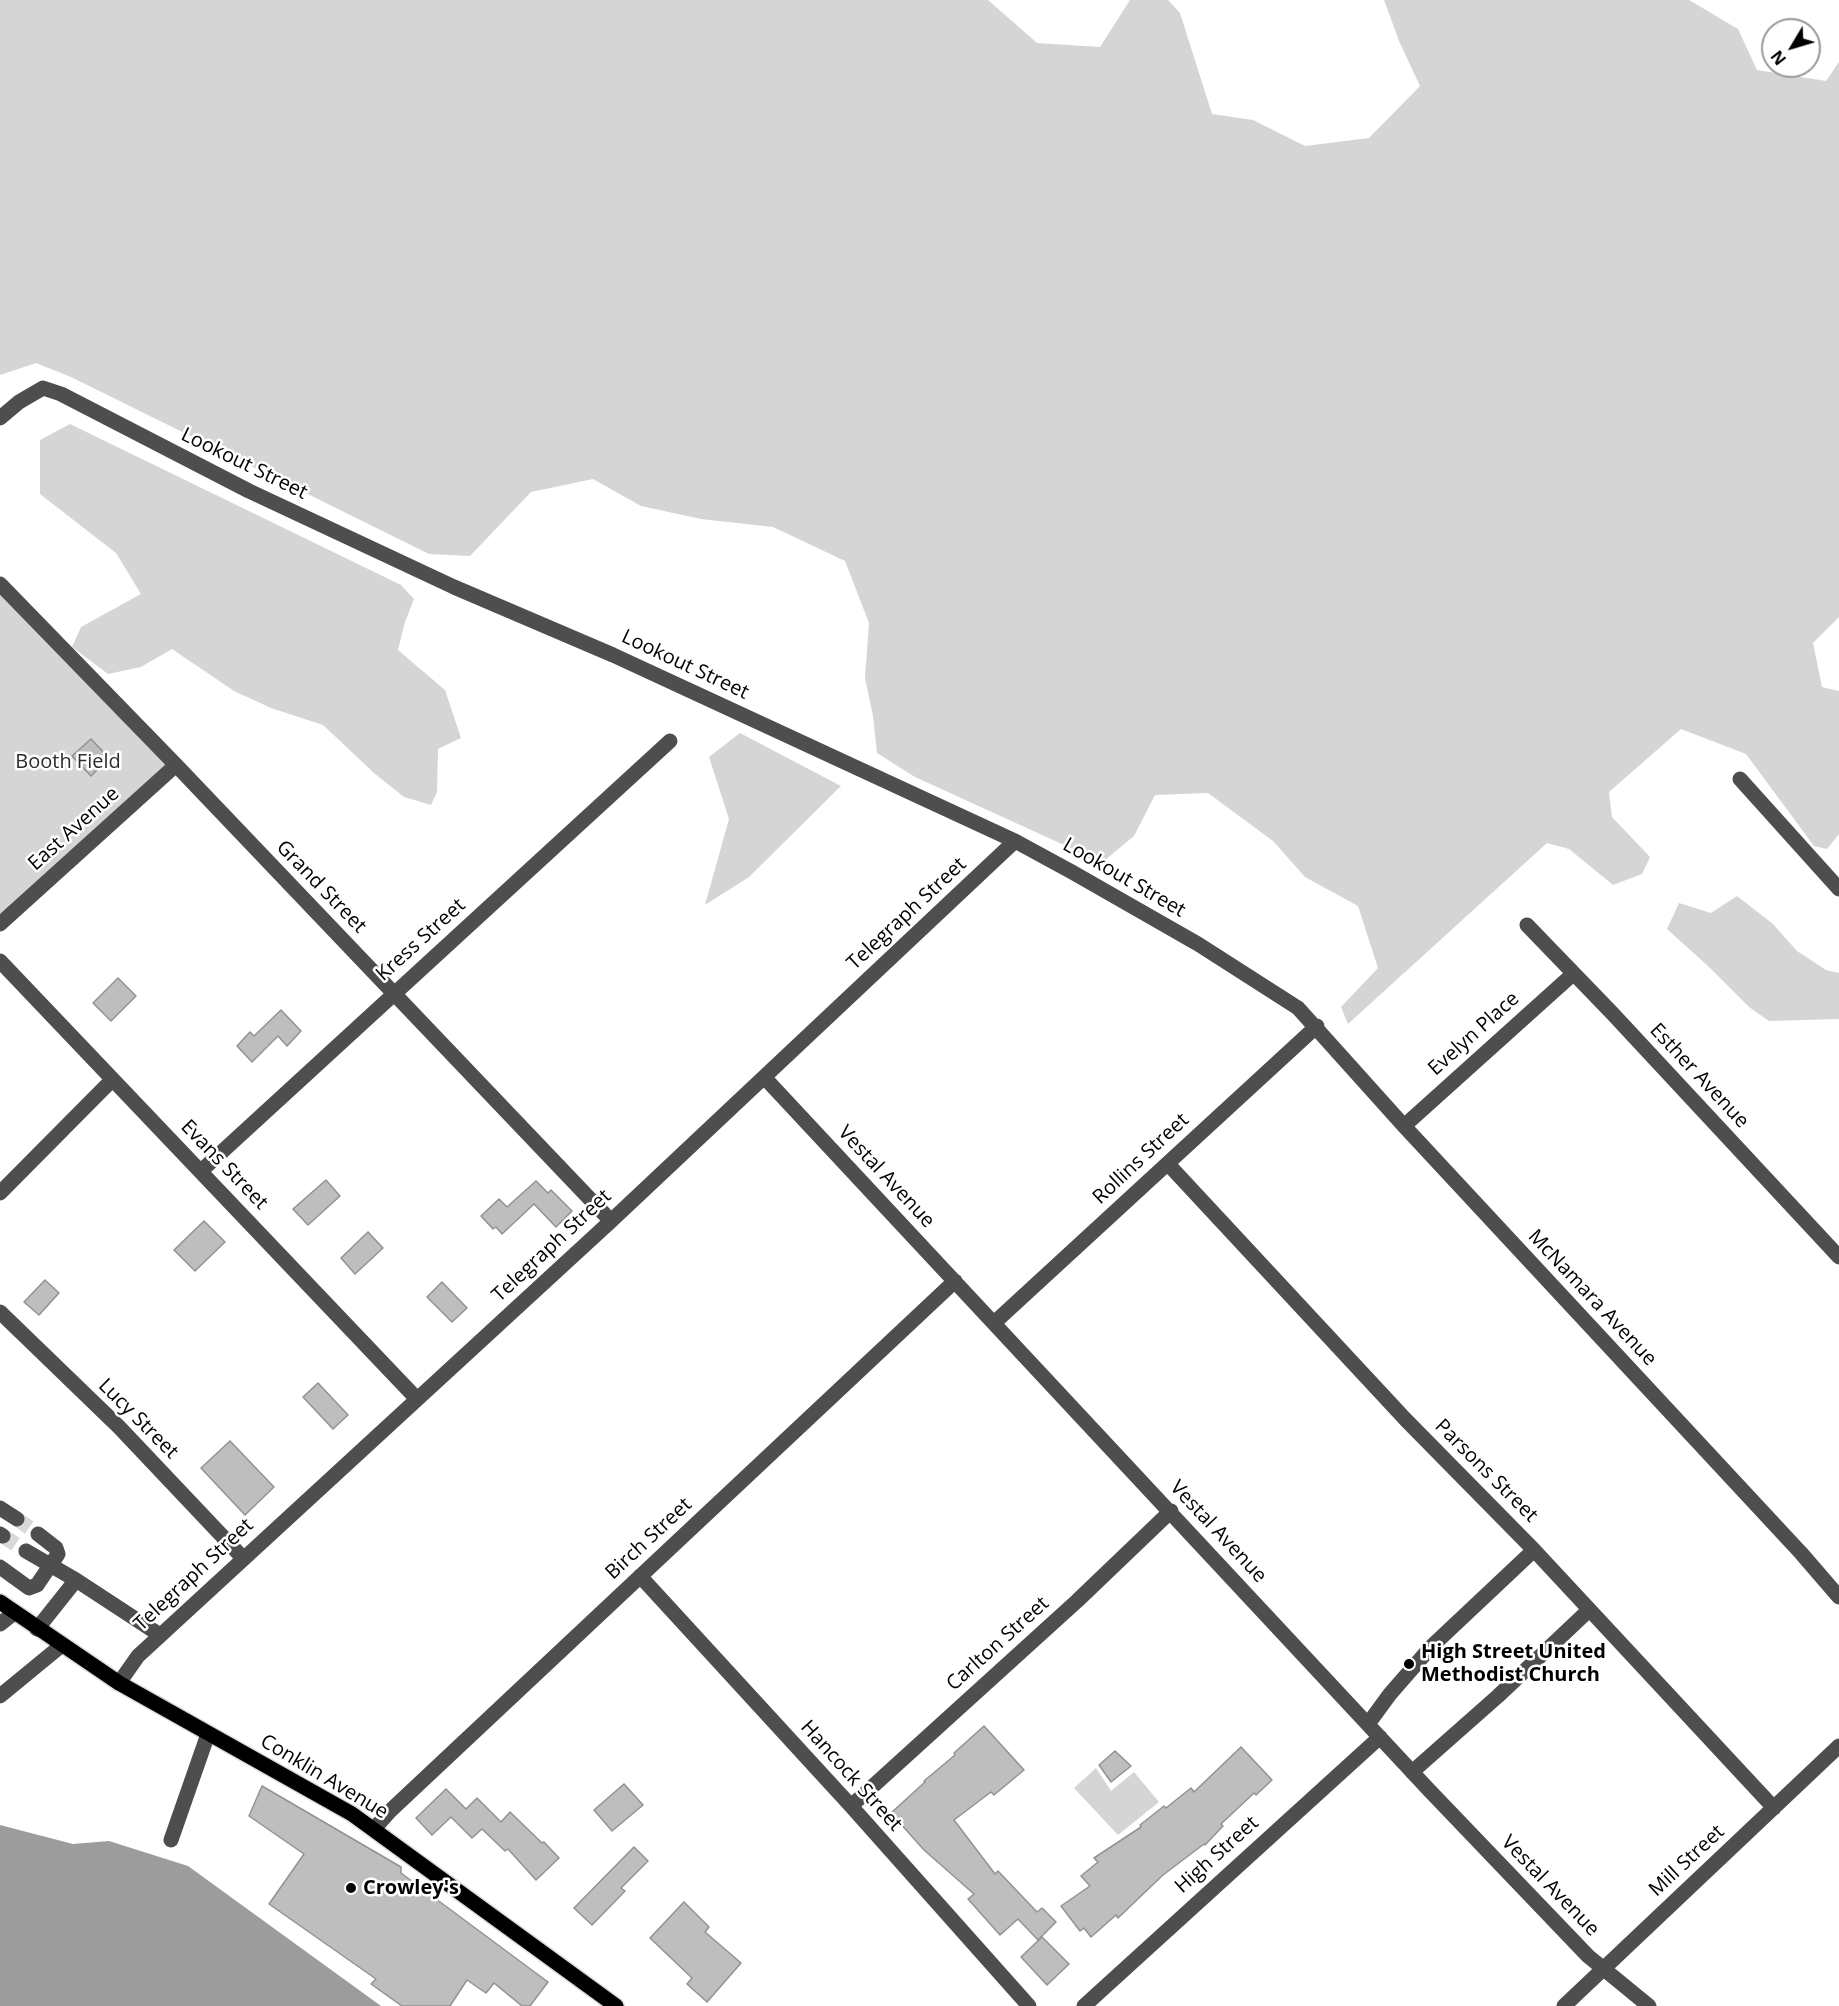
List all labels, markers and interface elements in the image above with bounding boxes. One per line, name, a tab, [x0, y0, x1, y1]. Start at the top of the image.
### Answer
north arrow	[1761, 18, 1821, 78]
text: N	[1766, 46, 1791, 70]
street label: Lookout Street	[177, 423, 311, 505]
street label: Lookout Street	[618, 625, 752, 705]
park label: Booth Field	[15, 750, 121, 774]
street label: East Avenue	[24, 782, 124, 876]
street label: Lookout Street	[1058, 833, 1190, 923]
street label: Grand Street	[271, 836, 371, 938]
street label: Telegraph Street	[842, 853, 972, 975]
street label: Kress Street	[371, 894, 471, 986]
street label: Evelyn Place	[1424, 987, 1524, 1081]
street label: Esther Avenue	[1644, 1019, 1754, 1133]
street label: Rollins Street	[1088, 1108, 1194, 1210]
street label: Evans Street	[175, 1115, 273, 1215]
street label: Vestal Avenue	[833, 1121, 939, 1233]
street label: Telegraph Street	[487, 1185, 617, 1307]
street label: McNamara Avenue	[1523, 1225, 1661, 1371]
street label: Lucy Street	[93, 1374, 183, 1464]
street label: Parsons Street	[1430, 1415, 1542, 1527]
street label: Vestal Avenue	[1165, 1476, 1271, 1588]
street label: Birch Street	[601, 1493, 697, 1585]
street label: Telegraph Street	[129, 1514, 259, 1636]
street label: Carlton Street	[942, 1592, 1054, 1696]
place label: High Street United Methodist Church	[1421, 1640, 1606, 1687]
marker: High Street United Methodist Church	[1402, 1657, 1416, 1671]
street label: Hancock Street	[795, 1716, 907, 1836]
street label: Conklin Avenue	[256, 1729, 392, 1825]
street label: High Street	[1170, 1811, 1264, 1899]
street label: Mill Street	[1644, 1820, 1730, 1902]
street label: Vestal Avenue	[1496, 1831, 1604, 1941]
place label: Crowley's	[363, 1876, 459, 1900]
marker: Crowley's	[344, 1881, 358, 1895]

